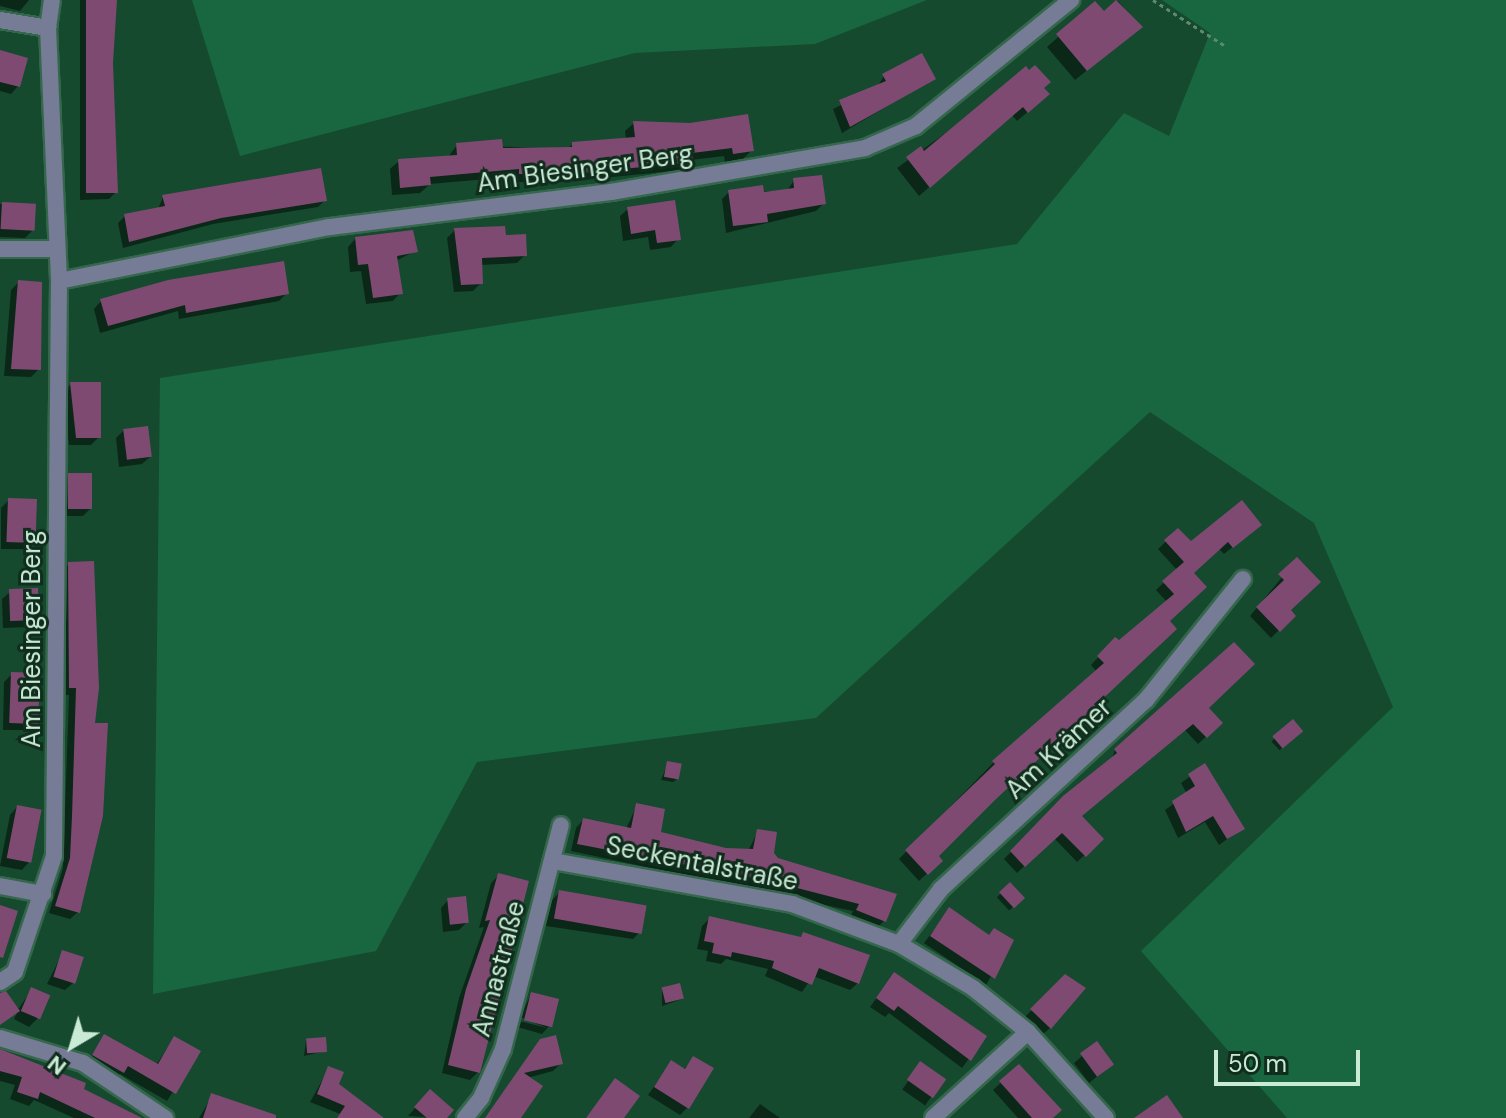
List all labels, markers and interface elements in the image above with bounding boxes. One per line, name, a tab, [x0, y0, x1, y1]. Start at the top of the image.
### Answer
street label: Am Biesinger Berg	[475, 138, 695, 200]
street label: Am Biesinger Berg	[16, 530, 48, 748]
street label: Am Krämer	[999, 692, 1119, 806]
street label: Seckentalstraße	[603, 830, 801, 898]
street label: Annastraße	[466, 898, 532, 1040]
north arrow	[32, 1006, 112, 1086]
scale bar	[1218, 1034, 1364, 1084]
text: 50 m	[1228, 1048, 1287, 1079]
text: N	[42, 1049, 72, 1082]

